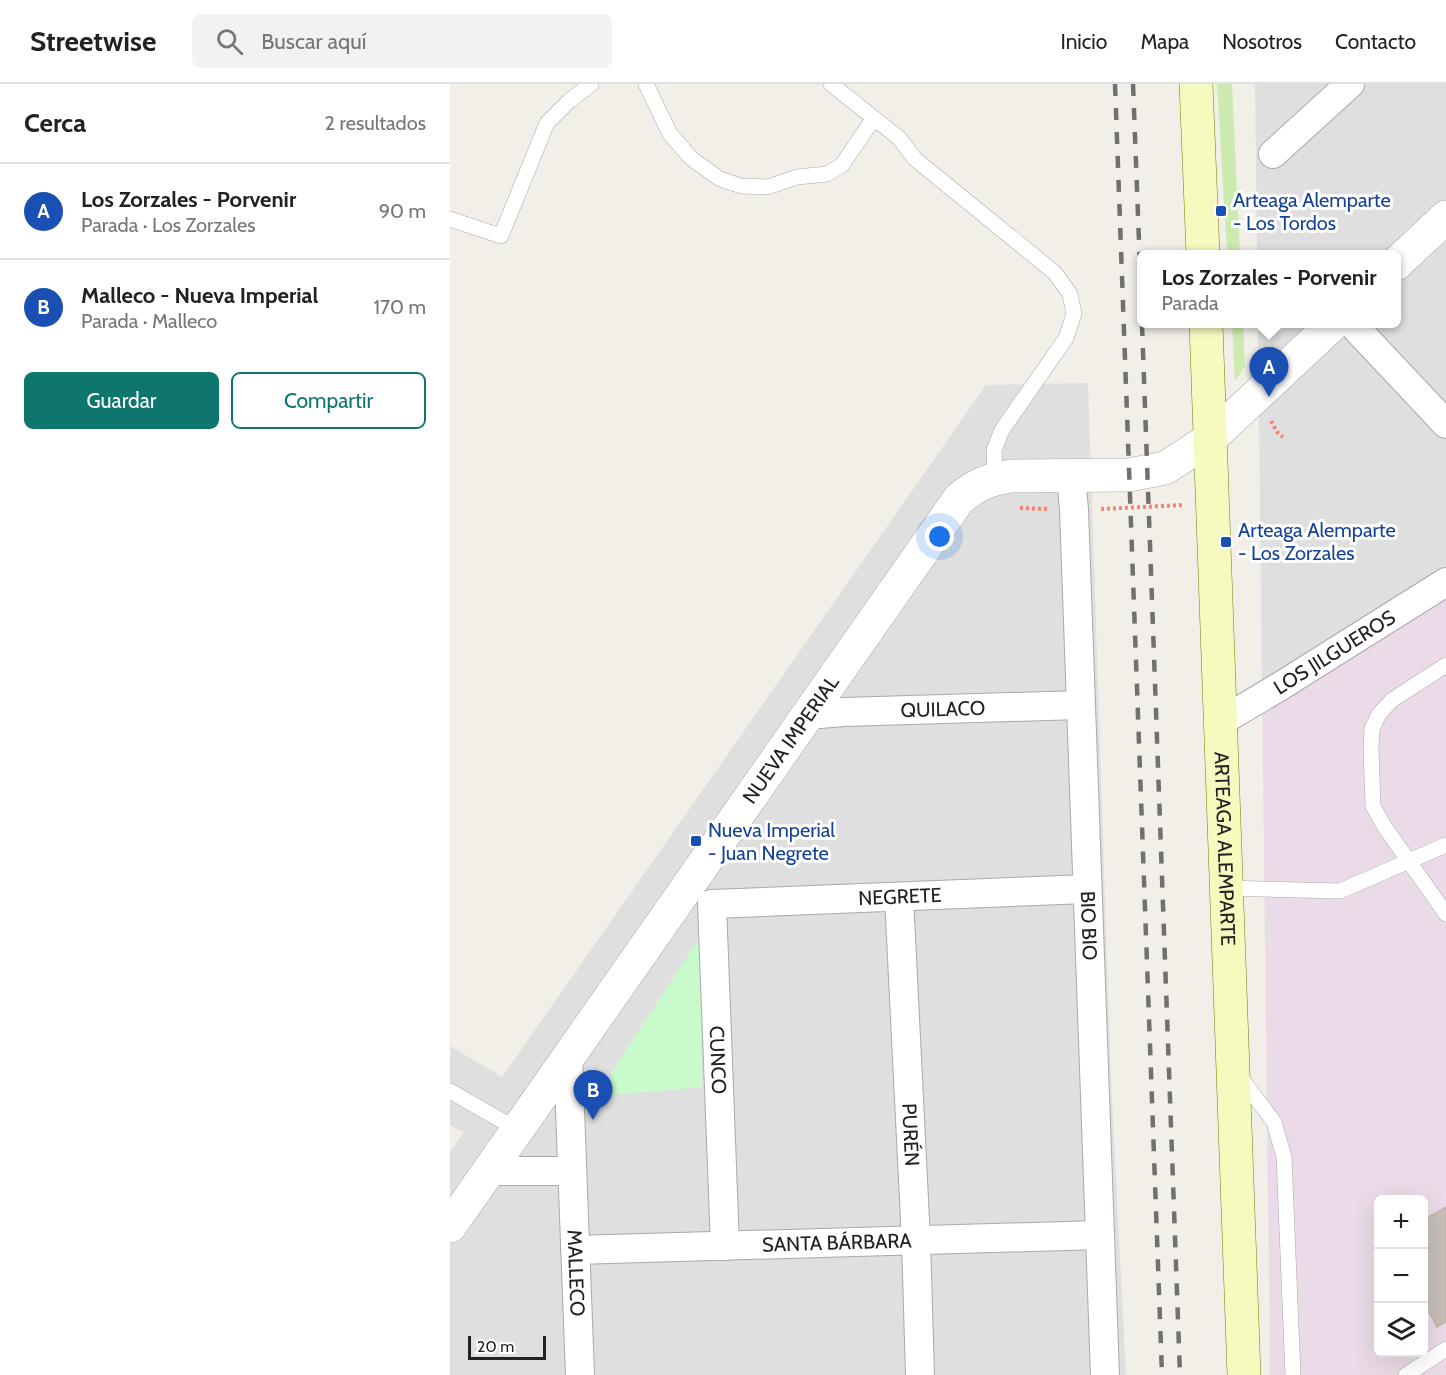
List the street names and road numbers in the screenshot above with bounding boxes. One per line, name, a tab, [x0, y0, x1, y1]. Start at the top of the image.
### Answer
street label: LOS JILGUEROS	[1269, 605, 1400, 699]
street label: NUEVA IMPERIAL	[738, 671, 844, 808]
street label: QUILACO	[900, 696, 985, 722]
street label: ARTEAGA ALEMPARTE	[1209, 751, 1240, 946]
street label: NEGRETE	[858, 883, 942, 910]
street label: BIO BIO	[1076, 890, 1102, 961]
street label: CUNCO	[705, 1025, 731, 1094]
street label: PURÉN	[897, 1103, 924, 1167]
street label: SANTA BÁRBARA	[762, 1228, 913, 1257]
street label: MALLECO	[563, 1229, 590, 1317]

